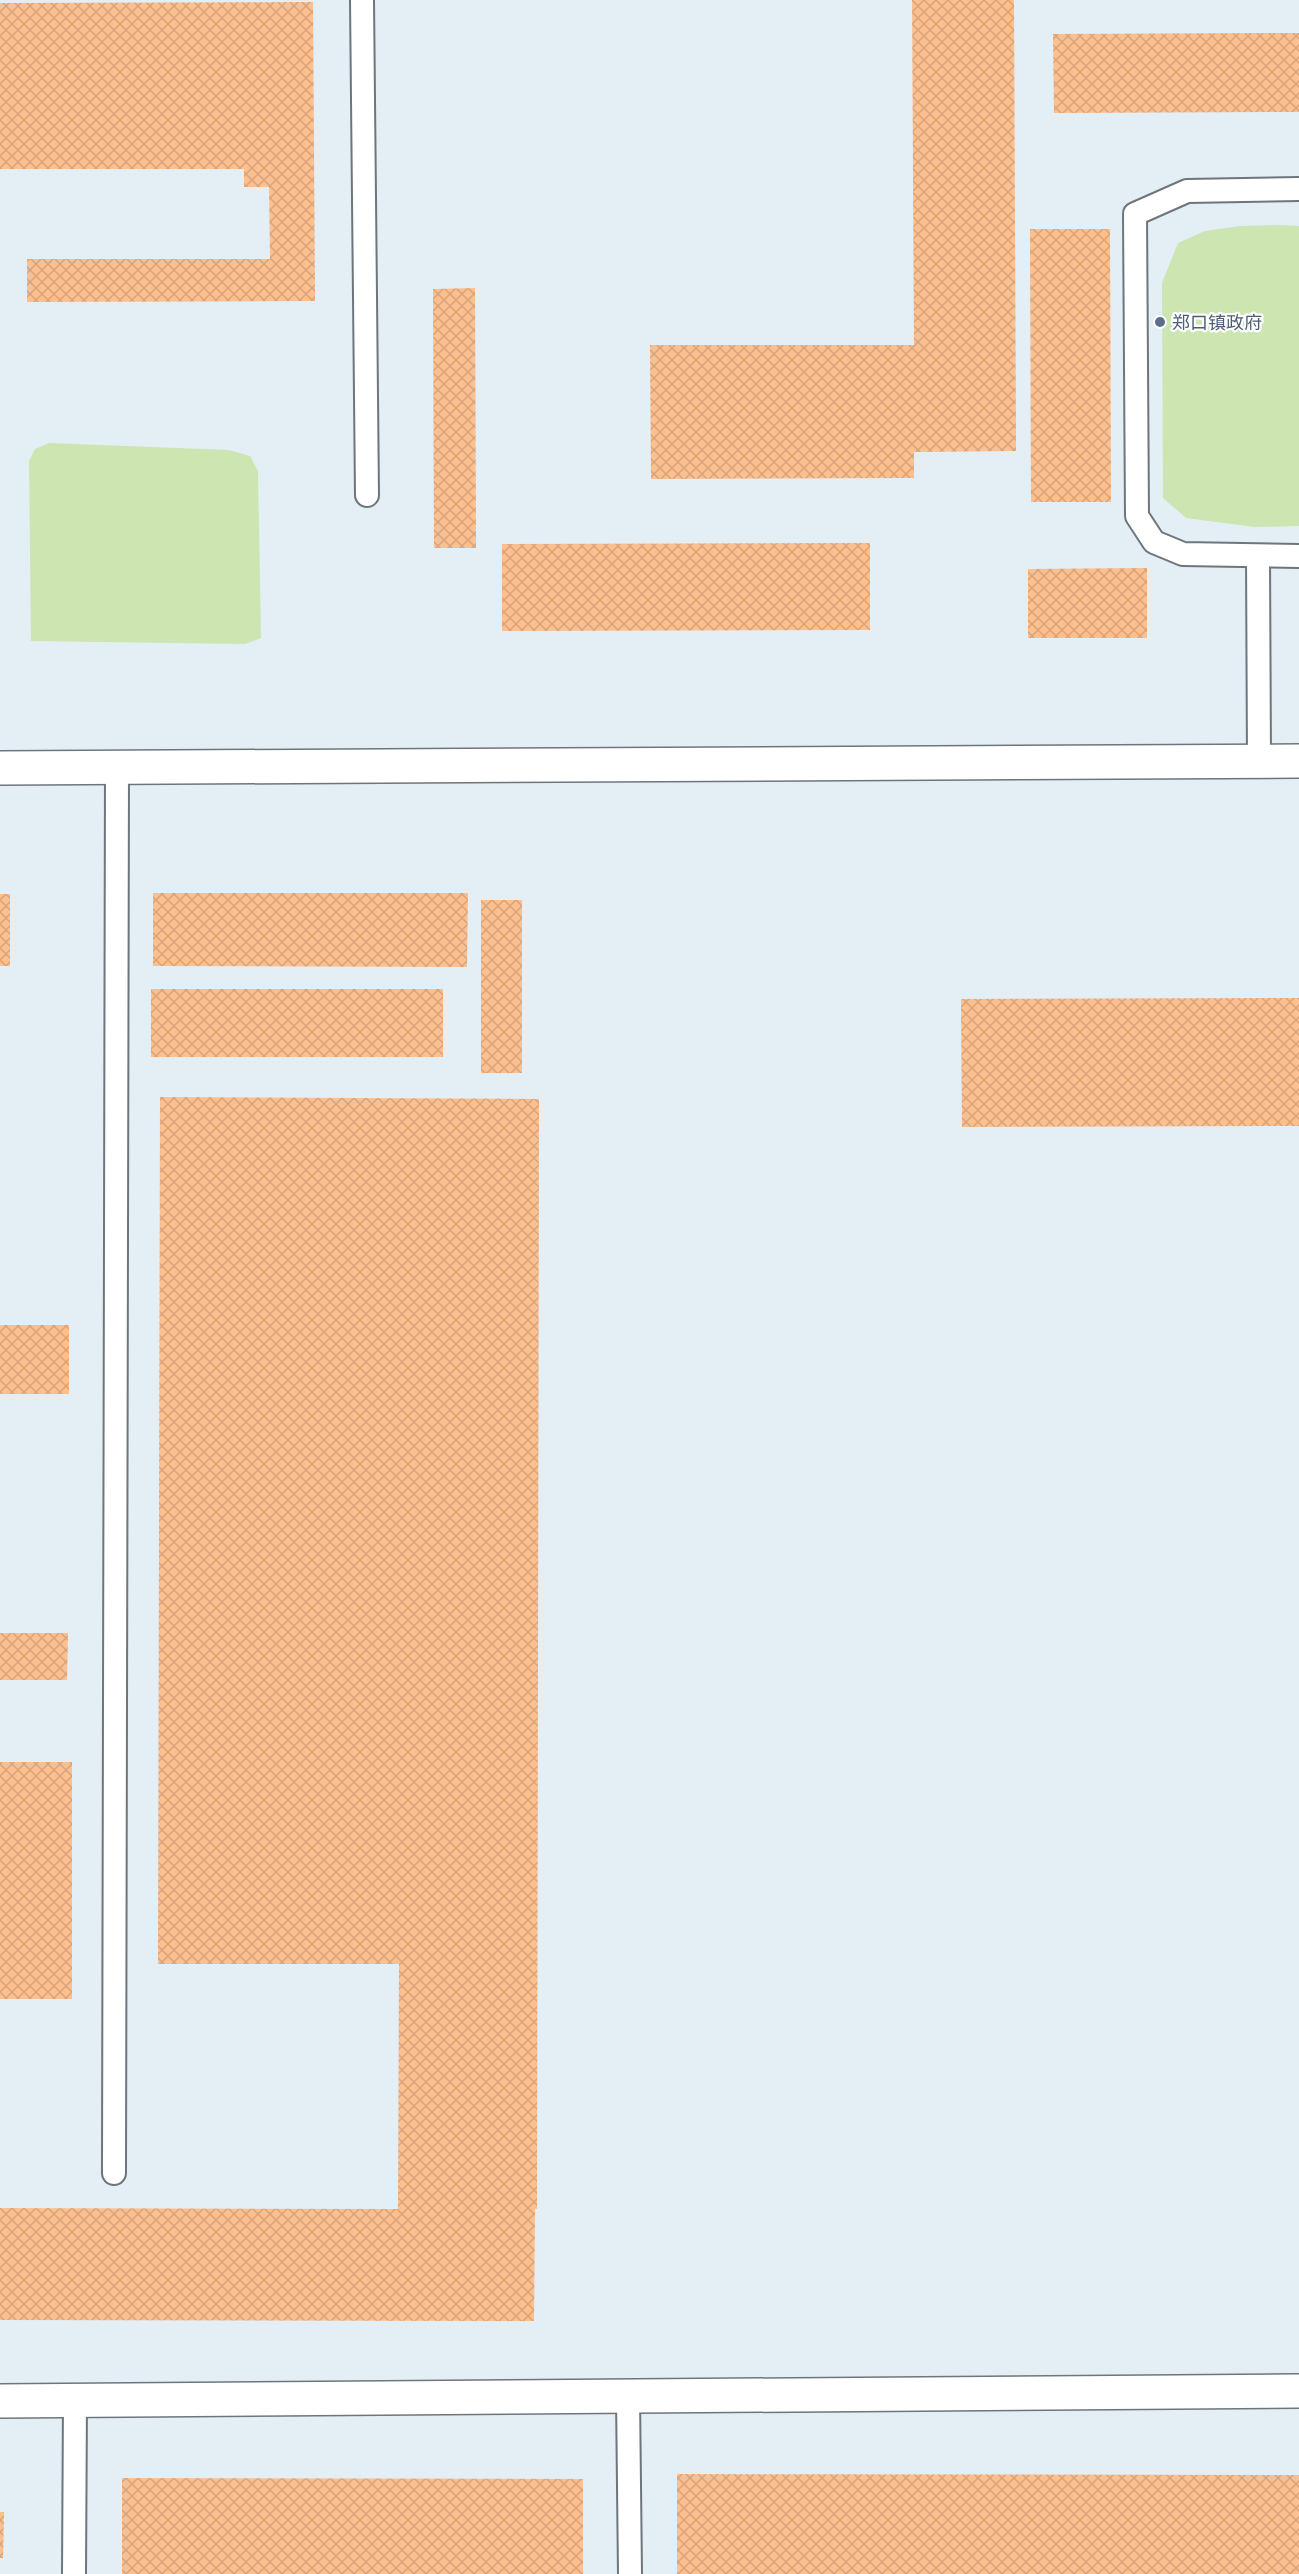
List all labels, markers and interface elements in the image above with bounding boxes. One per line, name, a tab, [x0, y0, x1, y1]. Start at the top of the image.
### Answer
place label: 郑口镇政府	[1172, 310, 1262, 334]
marker: 郑口镇政府	[1153, 315, 1167, 329]

